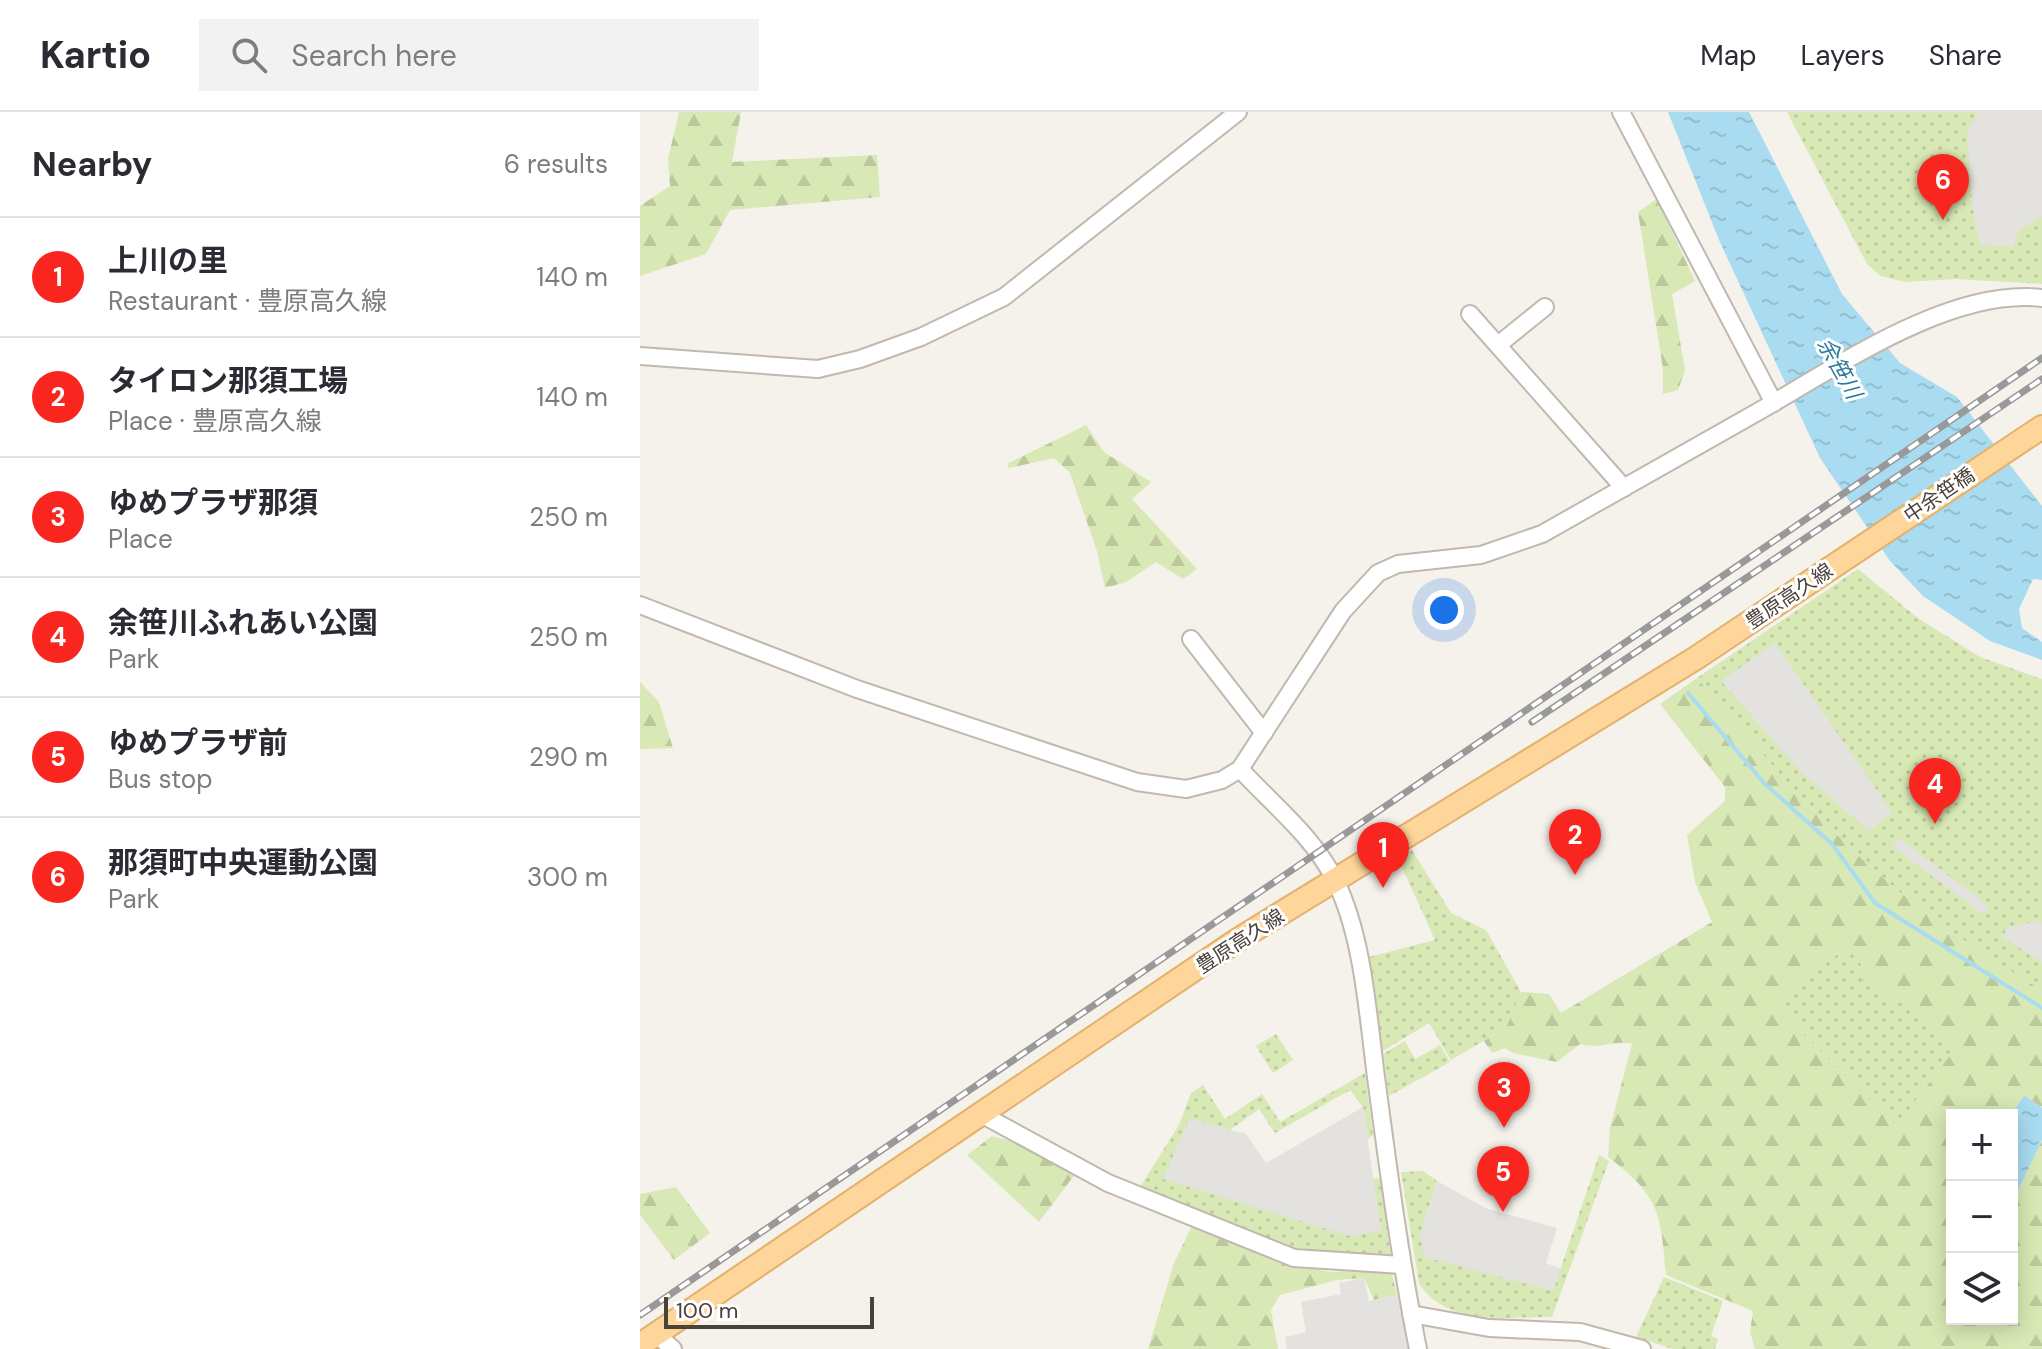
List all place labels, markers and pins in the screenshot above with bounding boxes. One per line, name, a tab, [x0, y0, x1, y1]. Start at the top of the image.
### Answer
pin: 6	[1917, 154, 1969, 220]
pin: 4	[1909, 758, 1961, 824]
pin: 2	[1549, 809, 1601, 875]
pin: 1	[1357, 822, 1409, 888]
pin: 3	[1478, 1062, 1530, 1128]
pin: 5	[1477, 1146, 1529, 1212]

